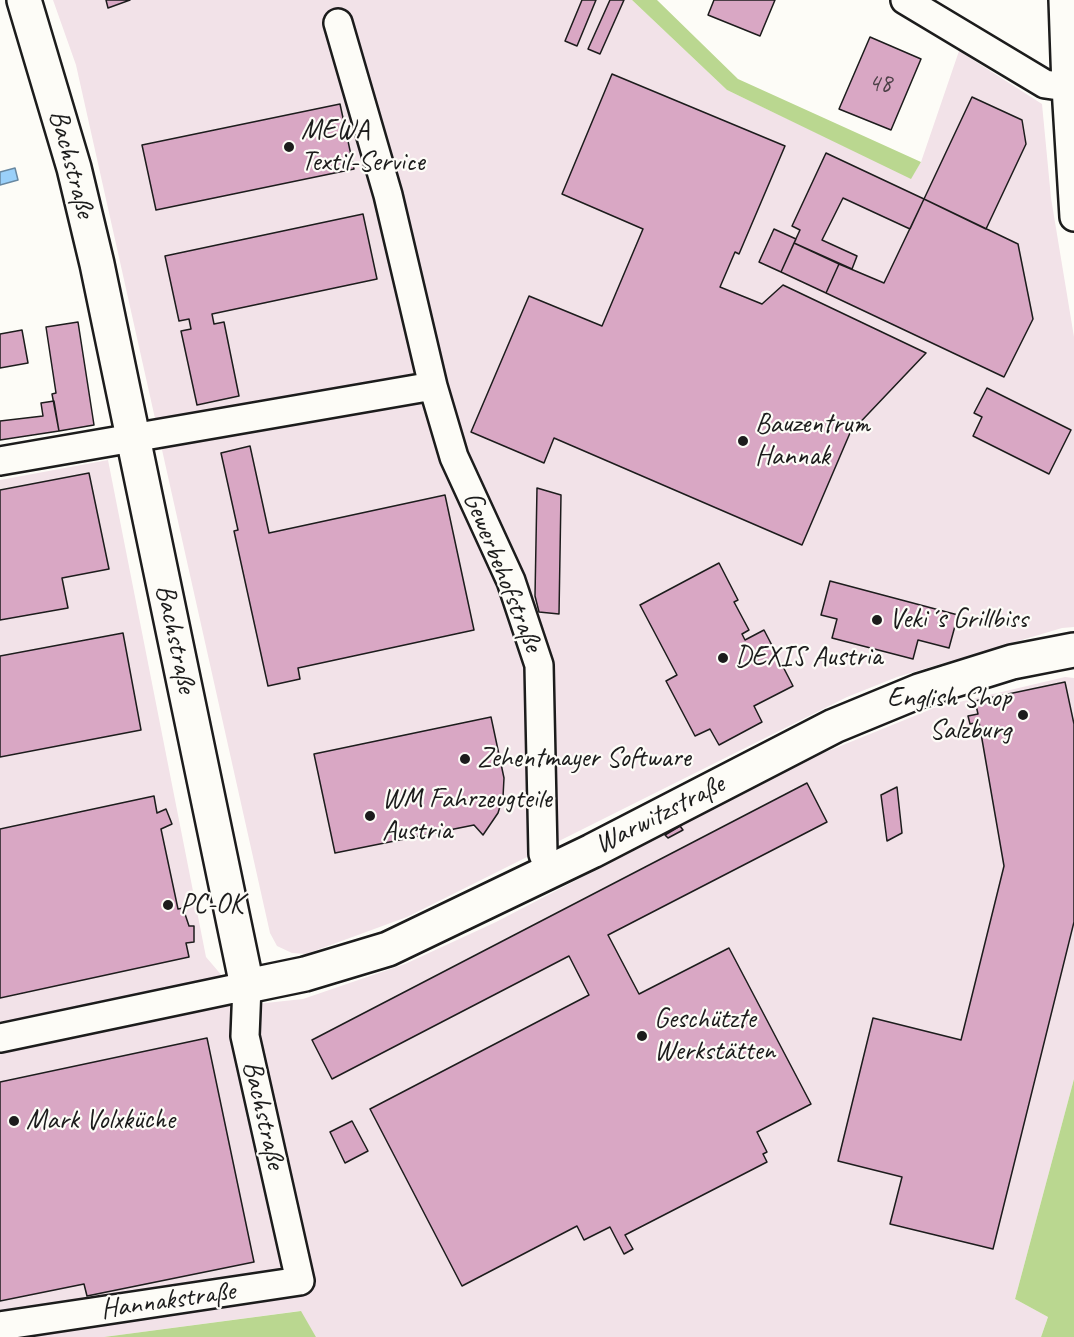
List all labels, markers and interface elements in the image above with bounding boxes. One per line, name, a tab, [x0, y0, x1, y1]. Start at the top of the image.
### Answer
house number: 48	[868, 68, 892, 100]
street label: Bachstraße	[41, 107, 101, 221]
place label: MEWA Textil-Service	[301, 114, 425, 180]
marker: MEWA Textil-Service	[282, 140, 296, 154]
place label: Bauzentrum Hannak	[755, 408, 870, 474]
marker: Bauzentrum Hannak	[736, 434, 750, 448]
street label: Gewerbehofstraße	[455, 487, 549, 657]
street label: Bachstraße	[147, 582, 203, 696]
place label: Veki´s Grillbiss	[889, 603, 1028, 637]
marker: Veki´s Grillbiss	[870, 613, 884, 627]
place label: DEXIS Austria	[735, 641, 882, 675]
marker: DEXIS Austria	[716, 651, 730, 665]
place label: English Shop Salzburg	[887, 682, 1011, 748]
marker: English Shop Salzburg	[1016, 708, 1030, 722]
place label: Zehentmayer Software	[477, 742, 691, 776]
marker: Zehentmayer Software	[458, 752, 472, 766]
street label: Warwitzstraße	[590, 768, 730, 862]
place label: WM Fahrzeugteile Austria	[382, 783, 552, 849]
marker: WM Fahrzeugteile Austria	[363, 809, 377, 823]
place label: PC-OK	[180, 888, 243, 922]
marker: PC-OK	[161, 898, 175, 912]
place label: Geschützte Werkstätten	[654, 1003, 775, 1069]
marker: Geschützte Werkstätten	[635, 1029, 649, 1043]
street label: Bachstraße	[234, 1058, 292, 1172]
place label: Mark Volxküche	[26, 1104, 175, 1138]
marker: Mark Volxküche	[7, 1114, 21, 1128]
street label: Hannakstraße	[99, 1275, 237, 1327]

